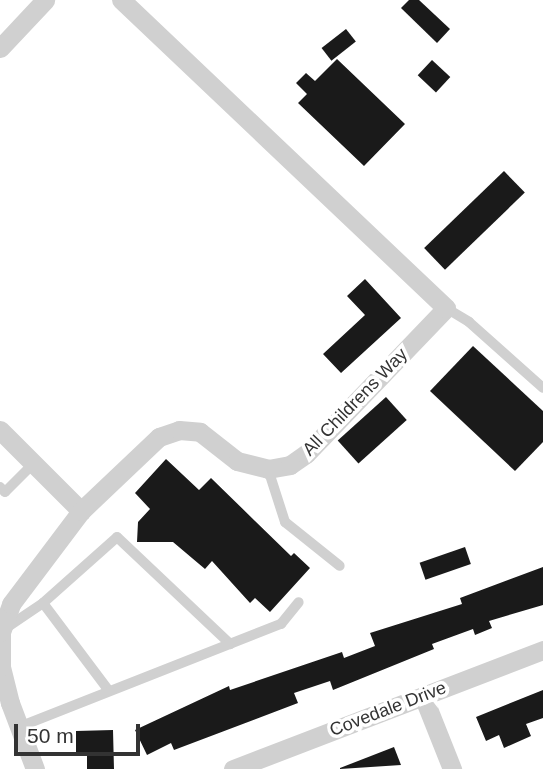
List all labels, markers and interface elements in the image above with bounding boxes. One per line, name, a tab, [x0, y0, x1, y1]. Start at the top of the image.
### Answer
street label: All Childrens Way	[298, 344, 412, 460]
street label: Covedale Drive	[327, 677, 449, 741]
scale bar	[18, 710, 144, 754]
text: 50 m	[27, 724, 74, 747]

